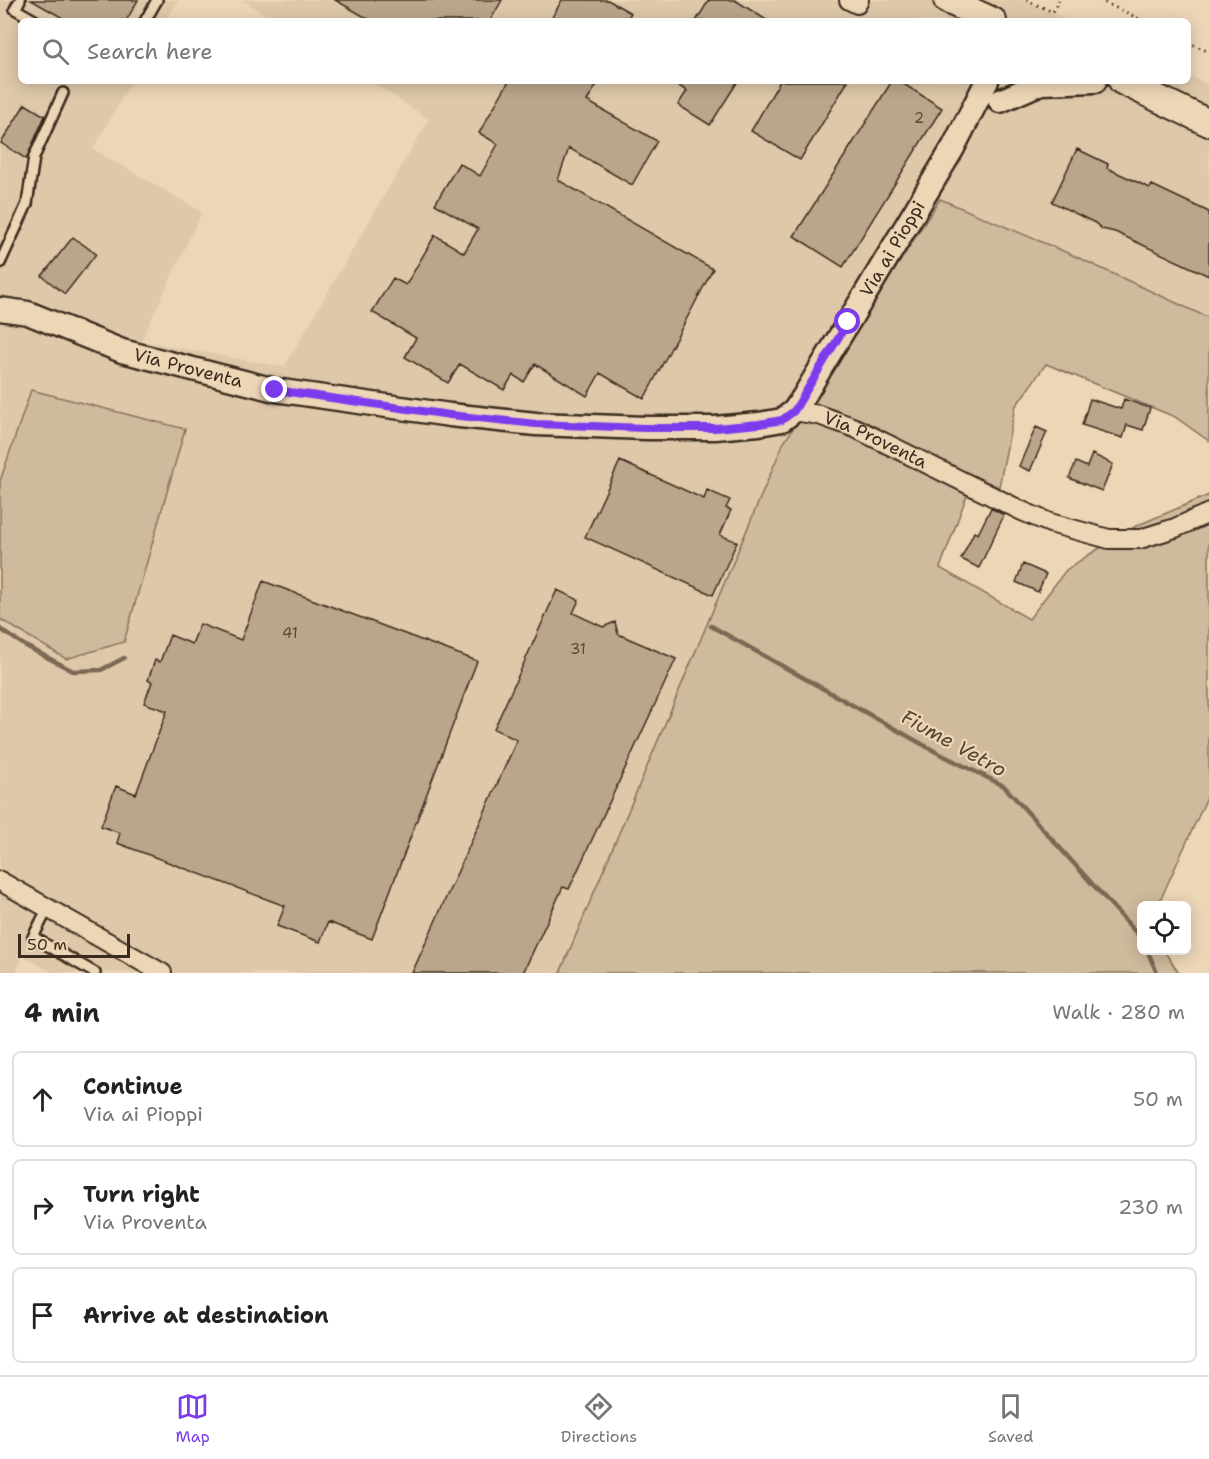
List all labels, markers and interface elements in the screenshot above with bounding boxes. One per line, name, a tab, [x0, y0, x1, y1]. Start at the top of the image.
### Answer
search box	[18, 18, 1191, 84]
icon: search	[39, 35, 72, 68]
text: Search here	[87, 37, 213, 66]
house number: 2	[914, 108, 924, 128]
street label: Via ai Pioppi	[854, 196, 930, 301]
route start	[834, 308, 860, 334]
street label: Via Proventa	[131, 342, 245, 393]
route end	[261, 376, 287, 402]
street label: Via Proventa	[820, 406, 931, 474]
house number: 41	[282, 623, 298, 643]
house number: 31	[570, 639, 586, 659]
water label: Fiume Vetro	[897, 703, 1011, 783]
map controls	[1137, 901, 1191, 955]
button: locate	[1137, 901, 1191, 955]
scale bar	[18, 931, 130, 958]
text: 50 m	[27, 934, 67, 955]
text: 4 min	[24, 995, 100, 1030]
text: Walk · 280 m	[1052, 999, 1185, 1025]
text: Continue	[83, 1072, 183, 1101]
icon: ahead	[26, 1083, 59, 1116]
text: 50 m	[1133, 1086, 1183, 1112]
text: Via ai Pioppi	[83, 1101, 203, 1127]
text: Turn right	[83, 1180, 200, 1209]
icon: right	[26, 1191, 59, 1224]
text: 230 m	[1118, 1194, 1183, 1220]
text: Via Proventa	[83, 1209, 207, 1235]
icon: arrive	[26, 1299, 59, 1332]
text: Arrive at destination	[83, 1301, 329, 1330]
tab: Map	[176, 1390, 210, 1447]
tab: Directions	[561, 1390, 637, 1447]
tab: Saved	[988, 1390, 1034, 1447]

